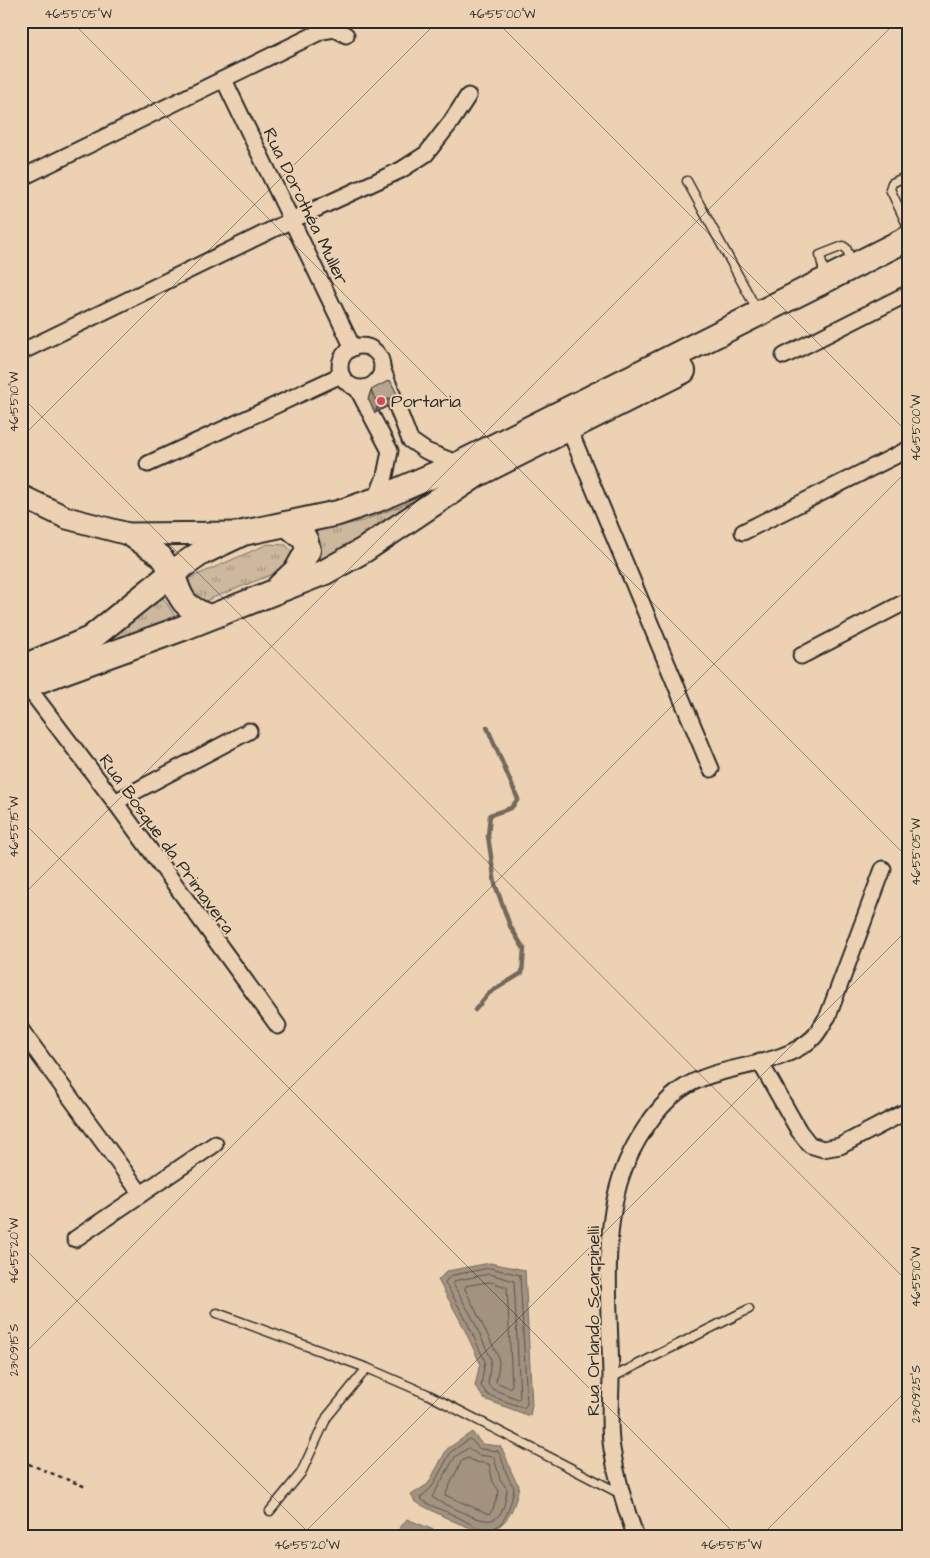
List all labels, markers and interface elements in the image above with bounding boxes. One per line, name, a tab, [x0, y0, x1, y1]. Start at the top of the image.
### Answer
text: 46°55'05"W	[44, 6, 112, 23]
text: 46°55'00"W	[469, 6, 536, 23]
street label: Rua Dorothéa Muller	[257, 124, 354, 289]
text: 46°55'10"W	[6, 371, 23, 432]
place label: Portaria	[391, 389, 461, 414]
text: 46°55'00"W	[908, 394, 925, 461]
marker: Portaria	[375, 395, 387, 407]
street label: Rua Bosque da Primavera	[93, 749, 240, 939]
text: 46°55'15"W	[6, 796, 23, 858]
text: 46°55'05"W	[908, 818, 925, 886]
text: 46°55'20"W	[6, 1217, 23, 1284]
street label: Rua Orlando Scarpinelli	[581, 1226, 606, 1416]
text: 46°55'10"W	[908, 1246, 925, 1307]
text: 23°09'15"S	[6, 1323, 23, 1376]
text: 23°09'25"S	[908, 1365, 925, 1423]
text: 46°55'20"W	[274, 1537, 341, 1554]
text: 46°55'15"W	[700, 1537, 762, 1554]

